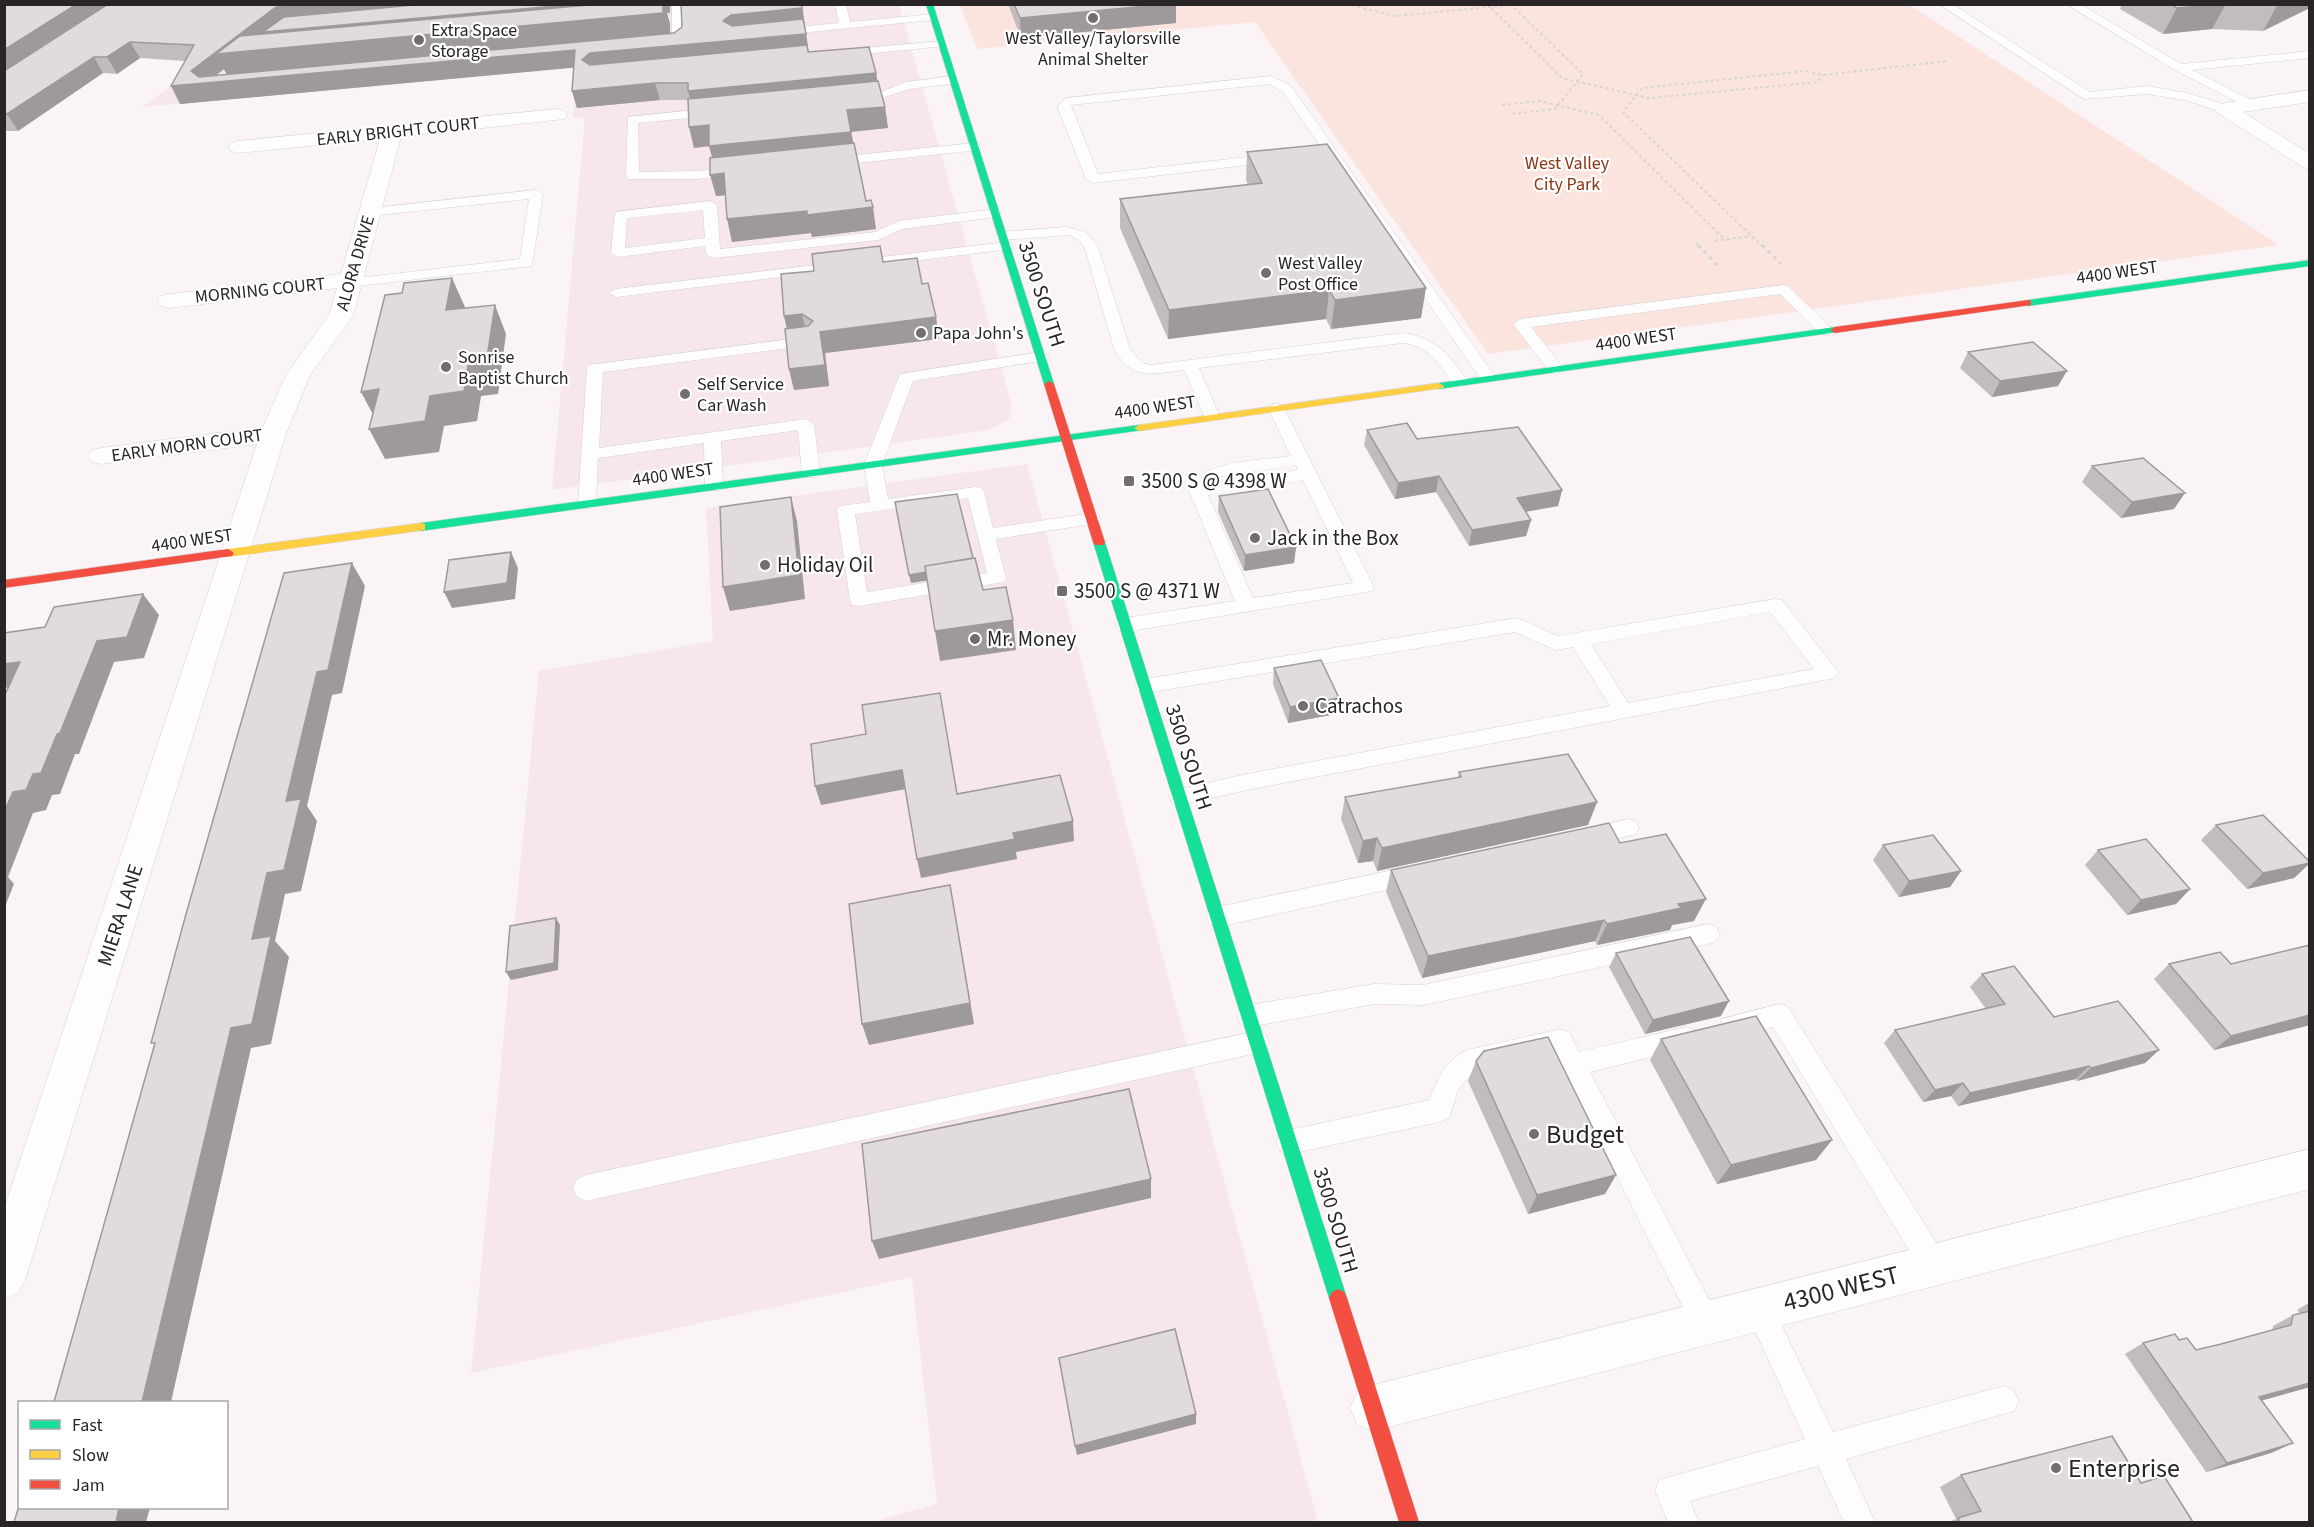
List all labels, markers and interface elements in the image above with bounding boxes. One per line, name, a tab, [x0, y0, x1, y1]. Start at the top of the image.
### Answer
marker: West Valley/Taylorsville Animal Shelter	[1086, 11, 1100, 25]
place label: Extra Space Storage	[431, 18, 517, 64]
place label: West Valley/Taylorsville Animal Shelter	[1005, 26, 1181, 72]
marker: Extra Space Storage	[412, 33, 426, 47]
street label: EARLY BRIGHT COURT	[315, 110, 481, 152]
park label: West Valley City Park	[1525, 151, 1610, 197]
street label: ALORA DRIVE	[330, 212, 381, 314]
street label: 3500 SOUTH	[1011, 237, 1073, 351]
place label: West Valley Post Office	[1278, 251, 1363, 297]
street label: 4400 WEST	[2075, 254, 2160, 291]
marker: West Valley Post Office	[1259, 266, 1273, 280]
street label: MORNING COURT	[194, 271, 327, 310]
place label: Papa John's	[933, 321, 1024, 346]
street label: 4400 WEST	[1594, 321, 1679, 358]
marker: Papa John's	[914, 326, 928, 340]
place label: Sonrise Baptist Church	[458, 345, 569, 391]
marker: Sonrise Baptist Church	[439, 360, 453, 374]
place label: Self Service Car Wash	[697, 372, 784, 418]
marker: Self Service Car Wash	[678, 387, 692, 401]
street label: 4400 WEST	[1113, 389, 1198, 426]
street label: EARLY MORN COURT	[110, 422, 265, 468]
street label: 4400 WEST	[631, 456, 716, 493]
place label: 3500 S @ 4398 W	[1141, 466, 1287, 496]
marker: 3500 S @ 4398 W	[1122, 474, 1136, 488]
street label: 4400 WEST	[150, 522, 235, 559]
place label: Jack in the Box	[1267, 523, 1399, 553]
marker: Jack in the Box	[1248, 531, 1262, 545]
place label: Holiday Oil	[777, 550, 873, 580]
marker: Holiday Oil	[758, 558, 772, 572]
place label: 3500 S @ 4371 W	[1074, 576, 1220, 606]
marker: 3500 S @ 4371 W	[1055, 584, 1069, 598]
place label: Mr. Money	[987, 624, 1076, 654]
marker: Mr. Money	[968, 632, 982, 646]
place label: Catrachos	[1315, 691, 1403, 721]
marker: Catrachos	[1296, 699, 1310, 713]
street label: 3500 SOUTH	[1158, 700, 1220, 814]
street label: MIERA LANE	[89, 860, 151, 970]
place label: Budget	[1546, 1116, 1624, 1153]
marker: Budget	[1527, 1127, 1541, 1141]
street label: 3500 SOUTH	[1306, 1163, 1366, 1277]
street label: 4300 WEST	[1779, 1256, 1903, 1321]
legend	[18, 1401, 228, 1509]
text: Fast	[72, 1413, 103, 1438]
text: Slow	[72, 1443, 109, 1468]
place label: Enterprise	[2068, 1450, 2180, 1487]
marker: Enterprise	[2049, 1461, 2063, 1475]
text: Jam	[72, 1473, 105, 1498]

